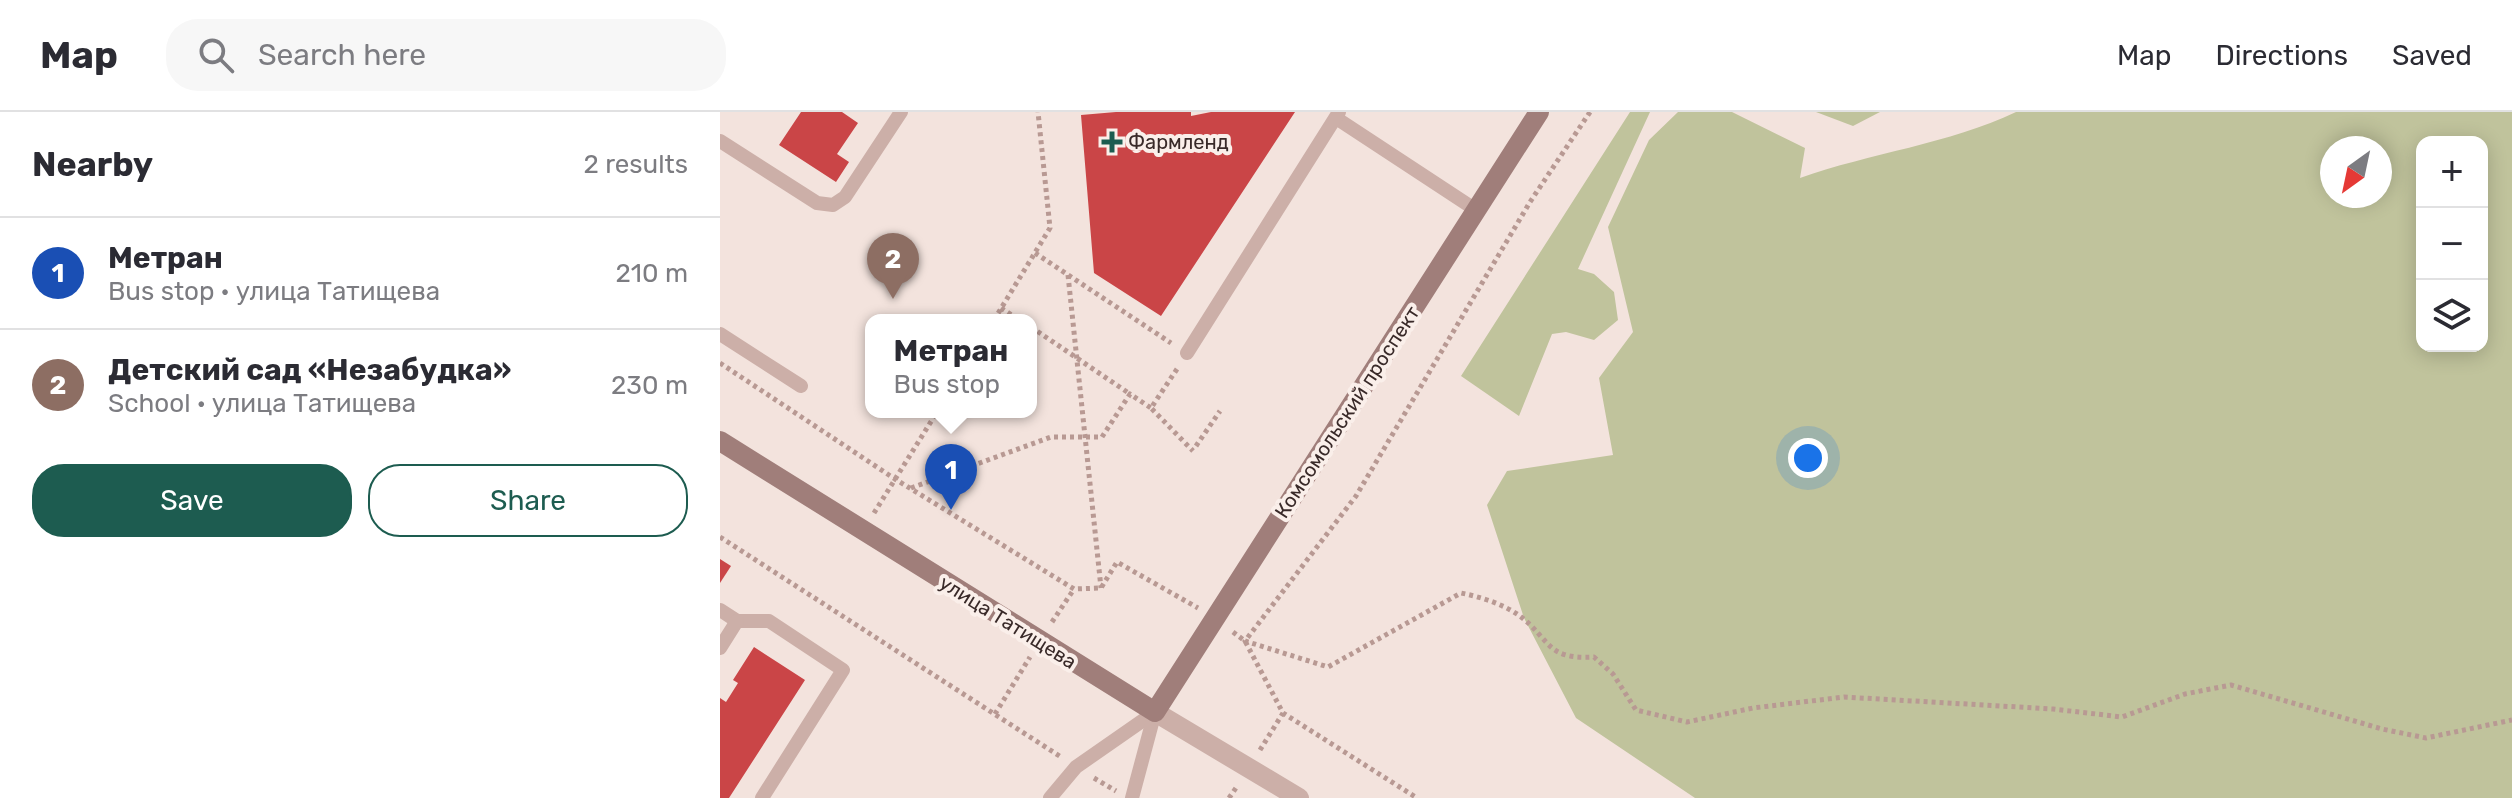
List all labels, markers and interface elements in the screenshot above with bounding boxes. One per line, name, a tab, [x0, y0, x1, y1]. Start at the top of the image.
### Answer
search box	[166, 19, 726, 91]
text: Map	[40, 32, 118, 78]
icon: search	[194, 33, 238, 77]
text: Search here	[258, 37, 426, 73]
text: Map	[2117, 39, 2171, 72]
text: Directions	[2215, 39, 2348, 72]
text: Saved	[2392, 39, 2472, 72]
place label: Фармленд	[1128, 130, 1229, 154]
marker: Фармленд	[1103, 133, 1121, 151]
north arrow	[2320, 136, 2392, 208]
map controls	[2416, 136, 2488, 352]
button: +	[2416, 136, 2488, 208]
text: Nearby	[32, 144, 153, 185]
text: 2 results	[584, 149, 688, 180]
button: −	[2416, 208, 2488, 280]
pin: 2	[867, 233, 919, 299]
text: Метран	[108, 240, 223, 276]
text: 1	[52, 258, 64, 289]
text: 210 m	[616, 258, 688, 289]
text: Bus stop · улица Татищева	[108, 276, 440, 307]
button: layers	[2416, 280, 2488, 352]
street label: Комсомольский проспект	[1269, 302, 1425, 522]
popup	[865, 314, 1037, 418]
text: Метран	[894, 333, 1008, 369]
text: Детский сад «Незабудка»	[108, 352, 511, 388]
text: Bus stop	[894, 369, 1000, 400]
text: 2	[50, 370, 66, 401]
text: 230 m	[611, 370, 688, 401]
text: School · улица Татищева	[108, 388, 416, 419]
your location	[1788, 438, 1828, 478]
pin: 1	[925, 444, 977, 510]
button: Save	[32, 464, 352, 537]
button: Share	[368, 464, 688, 537]
street label: улица Татищева	[935, 570, 1081, 674]

